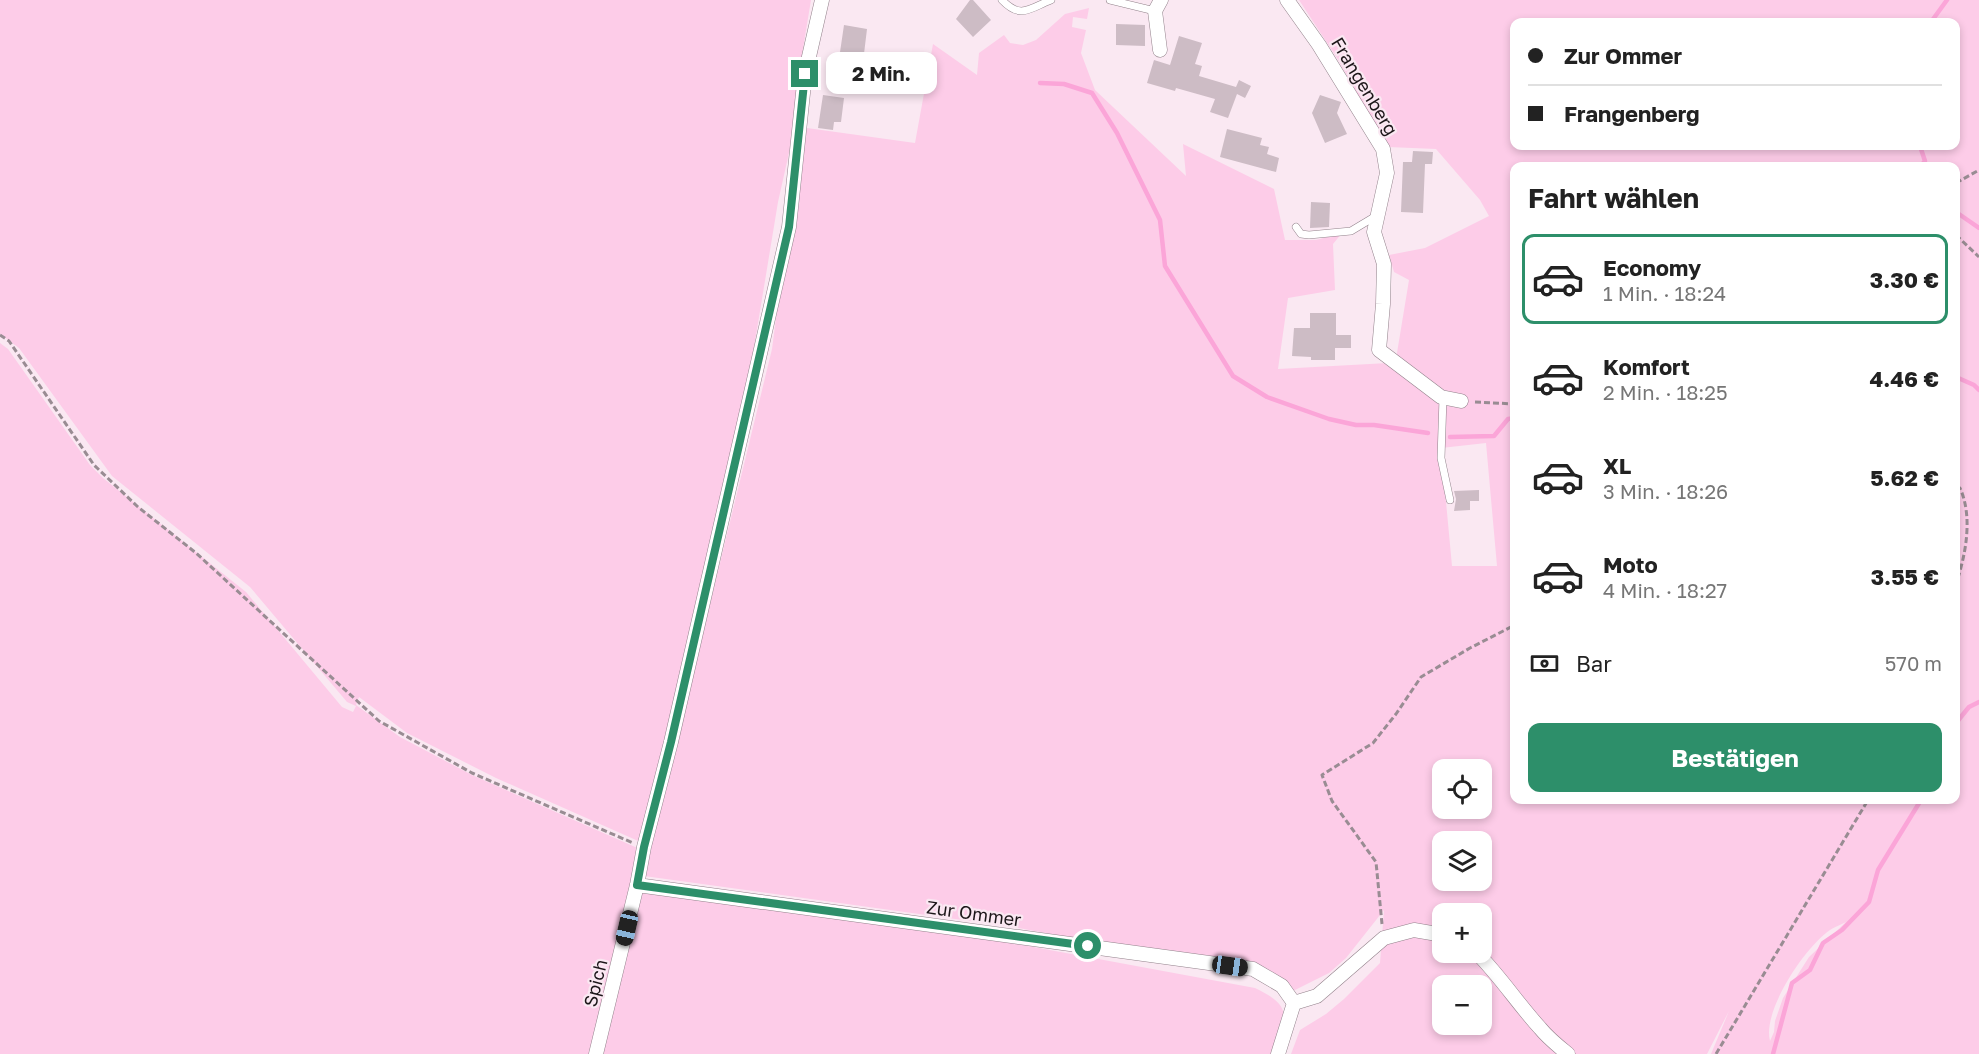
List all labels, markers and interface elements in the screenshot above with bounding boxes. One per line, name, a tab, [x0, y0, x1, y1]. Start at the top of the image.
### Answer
street label: Frangenberg	[1327, 33, 1403, 139]
text: Zur Ommer	[1564, 42, 1682, 69]
callout: 2 Min.	[826, 53, 937, 95]
route end	[791, 60, 818, 87]
text: 2 Min.	[852, 61, 911, 85]
text: Frangenberg	[1564, 100, 1700, 127]
text: Fahrt wählen	[1528, 182, 1699, 214]
icon: car	[1531, 252, 1585, 306]
text: Economy	[1603, 254, 1701, 281]
text: 3.30 €	[1870, 266, 1939, 293]
text: 1 Min. · 18:24	[1603, 281, 1726, 305]
icon: car	[1531, 351, 1585, 405]
text: Komfort	[1603, 353, 1690, 380]
text: 4.46 €	[1869, 365, 1939, 392]
text: 2 Min. · 18:25	[1603, 380, 1728, 404]
icon: car	[1531, 450, 1585, 504]
text: XL	[1603, 452, 1631, 479]
text: 5.62 €	[1870, 464, 1939, 491]
text: 3 Min. · 18:26	[1603, 479, 1728, 503]
icon: car	[1531, 549, 1585, 603]
text: Moto	[1603, 551, 1658, 578]
text: 3.55 €	[1871, 563, 1939, 590]
text: 4 Min. · 18:27	[1603, 578, 1727, 602]
icon: cash	[1528, 647, 1561, 680]
text: Bar	[1576, 650, 1612, 677]
text: 570 m	[1885, 651, 1942, 675]
button: Bestätigen	[1528, 723, 1942, 792]
map controls	[1432, 759, 1492, 1035]
button: locate	[1432, 759, 1492, 819]
button: layers	[1432, 831, 1492, 891]
street label: Zur Ommer	[925, 895, 1023, 931]
button: +	[1432, 903, 1492, 963]
car	[614, 908, 640, 948]
route start	[1074, 932, 1101, 959]
car	[1211, 955, 1249, 977]
street label: Spich	[578, 957, 612, 1009]
button: −	[1432, 975, 1492, 1035]

